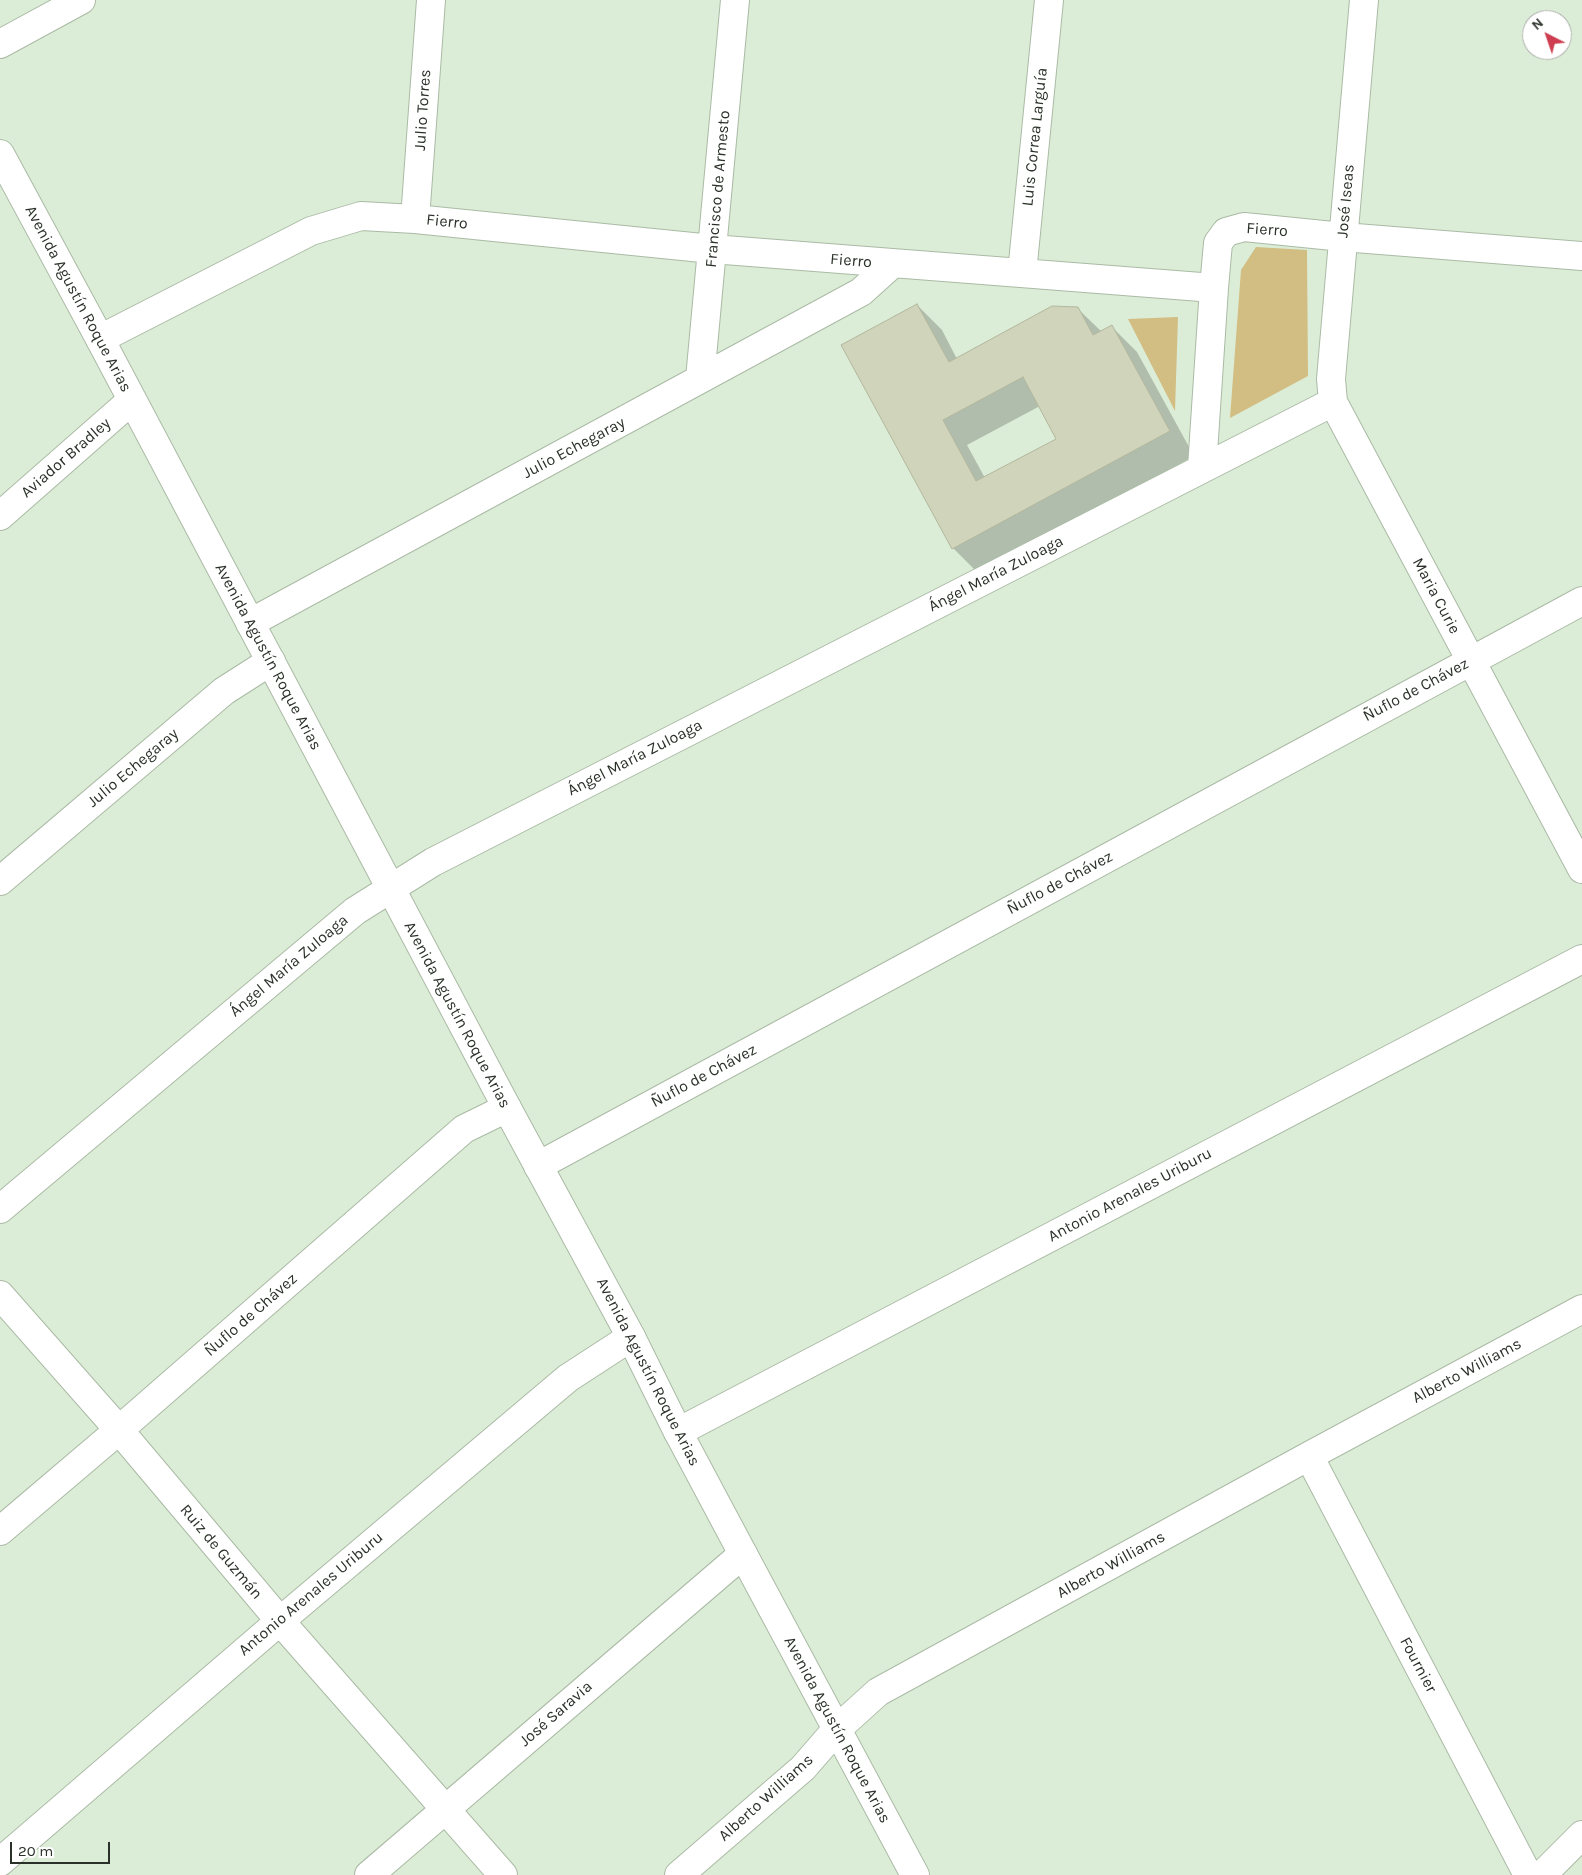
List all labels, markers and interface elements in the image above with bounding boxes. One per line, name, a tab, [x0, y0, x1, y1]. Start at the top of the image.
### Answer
north arrow	[1522, 10, 1572, 60]
text: N	[1528, 14, 1547, 34]
street label: Luis Correa Larguía	[1018, 67, 1052, 207]
street label: Julio Torres	[411, 69, 435, 151]
street label: Francisco de Armesto	[702, 110, 734, 268]
street label: José Iseas	[1333, 163, 1359, 239]
street label: Avenida Agustín Roque Arias	[21, 202, 135, 396]
street label: Fierro	[425, 210, 469, 234]
street label: Fierro	[1246, 219, 1288, 241]
street label: Fierro	[829, 250, 873, 272]
street label: Julio Echegaray	[520, 413, 628, 483]
street label: Aviador Bradley	[17, 414, 115, 502]
street label: Ángel María Zuloaga	[925, 532, 1067, 616]
street label: Maria Curie	[1408, 555, 1464, 637]
street label: Avenida Agustín Roque Arias	[211, 560, 325, 754]
street label: Ñuflo de Chávez	[1360, 654, 1472, 726]
street label: Ángel María Zuloaga	[564, 716, 706, 800]
street label: Julio Echegaray	[84, 724, 182, 812]
street label: Ñuflo de Chávez	[1004, 847, 1116, 919]
street label: Ángel María Zuloaga	[226, 911, 352, 1021]
street label: Avenida Agustín Roque Arias	[400, 918, 514, 1112]
street label: Ñuflo de Chávez	[648, 1040, 760, 1112]
street label: Antonio Arenales Uriburu	[1045, 1144, 1215, 1246]
street label: Ñuflo de Chávez	[201, 1269, 301, 1361]
street label: Avenida Agustín Roque Arias	[592, 1275, 704, 1469]
street label: Alberto Williams	[1409, 1334, 1525, 1408]
street label: Ruiz de Guzmán	[176, 1501, 266, 1603]
street label: Alberto Williams	[1054, 1527, 1168, 1603]
street label: Antonio Arenales Uriburu	[235, 1528, 387, 1660]
street label: Avenida Agustín Roque Arias	[780, 1633, 894, 1827]
street label: Fournier	[1395, 1634, 1441, 1696]
street label: José Saravia	[516, 1677, 596, 1751]
street label: Alberto Williams	[715, 1750, 817, 1846]
scale bar	[12, 1832, 112, 1864]
text: 20 m	[18, 1842, 53, 1860]

